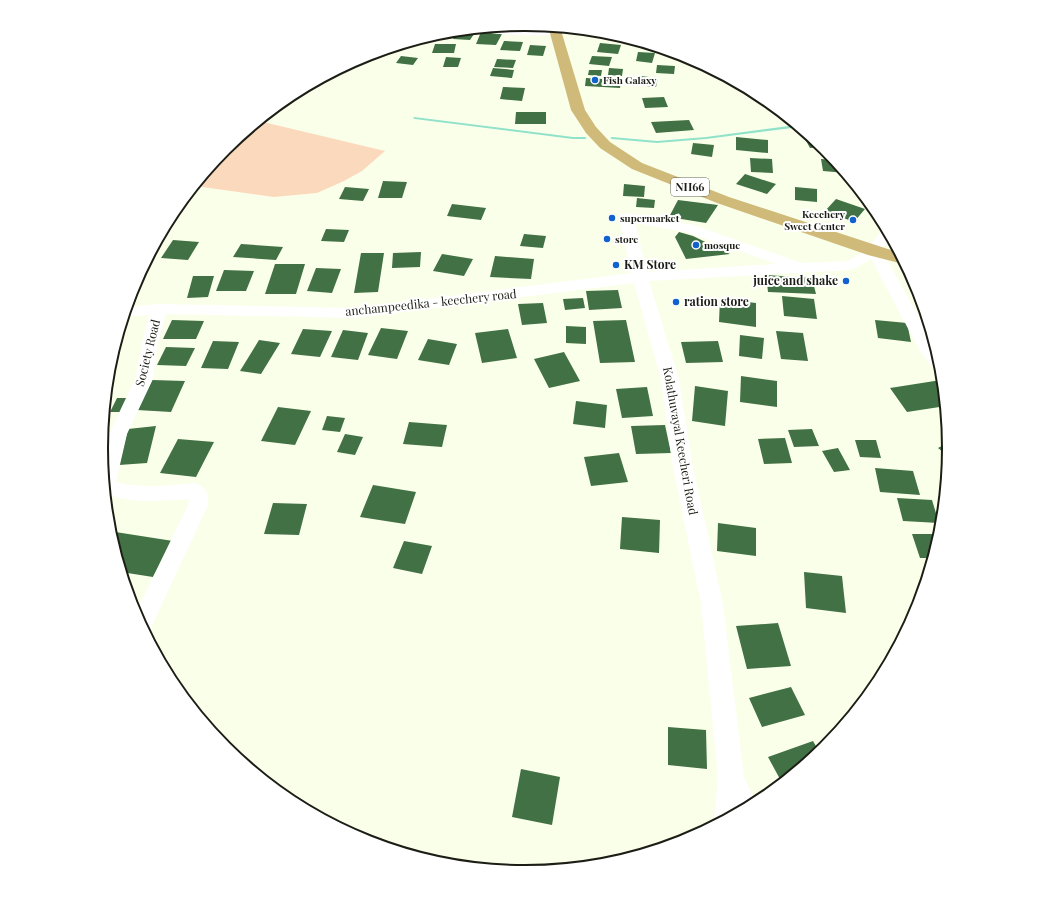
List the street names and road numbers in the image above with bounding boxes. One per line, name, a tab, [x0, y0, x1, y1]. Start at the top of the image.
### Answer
road number: NH66	[671, 178, 709, 196]
street label: anchampeedika - keechery road	[344, 285, 517, 319]
street label: Society Road	[131, 317, 163, 388]
street label: Kolathuvayal Keecheri Road	[660, 365, 702, 516]

